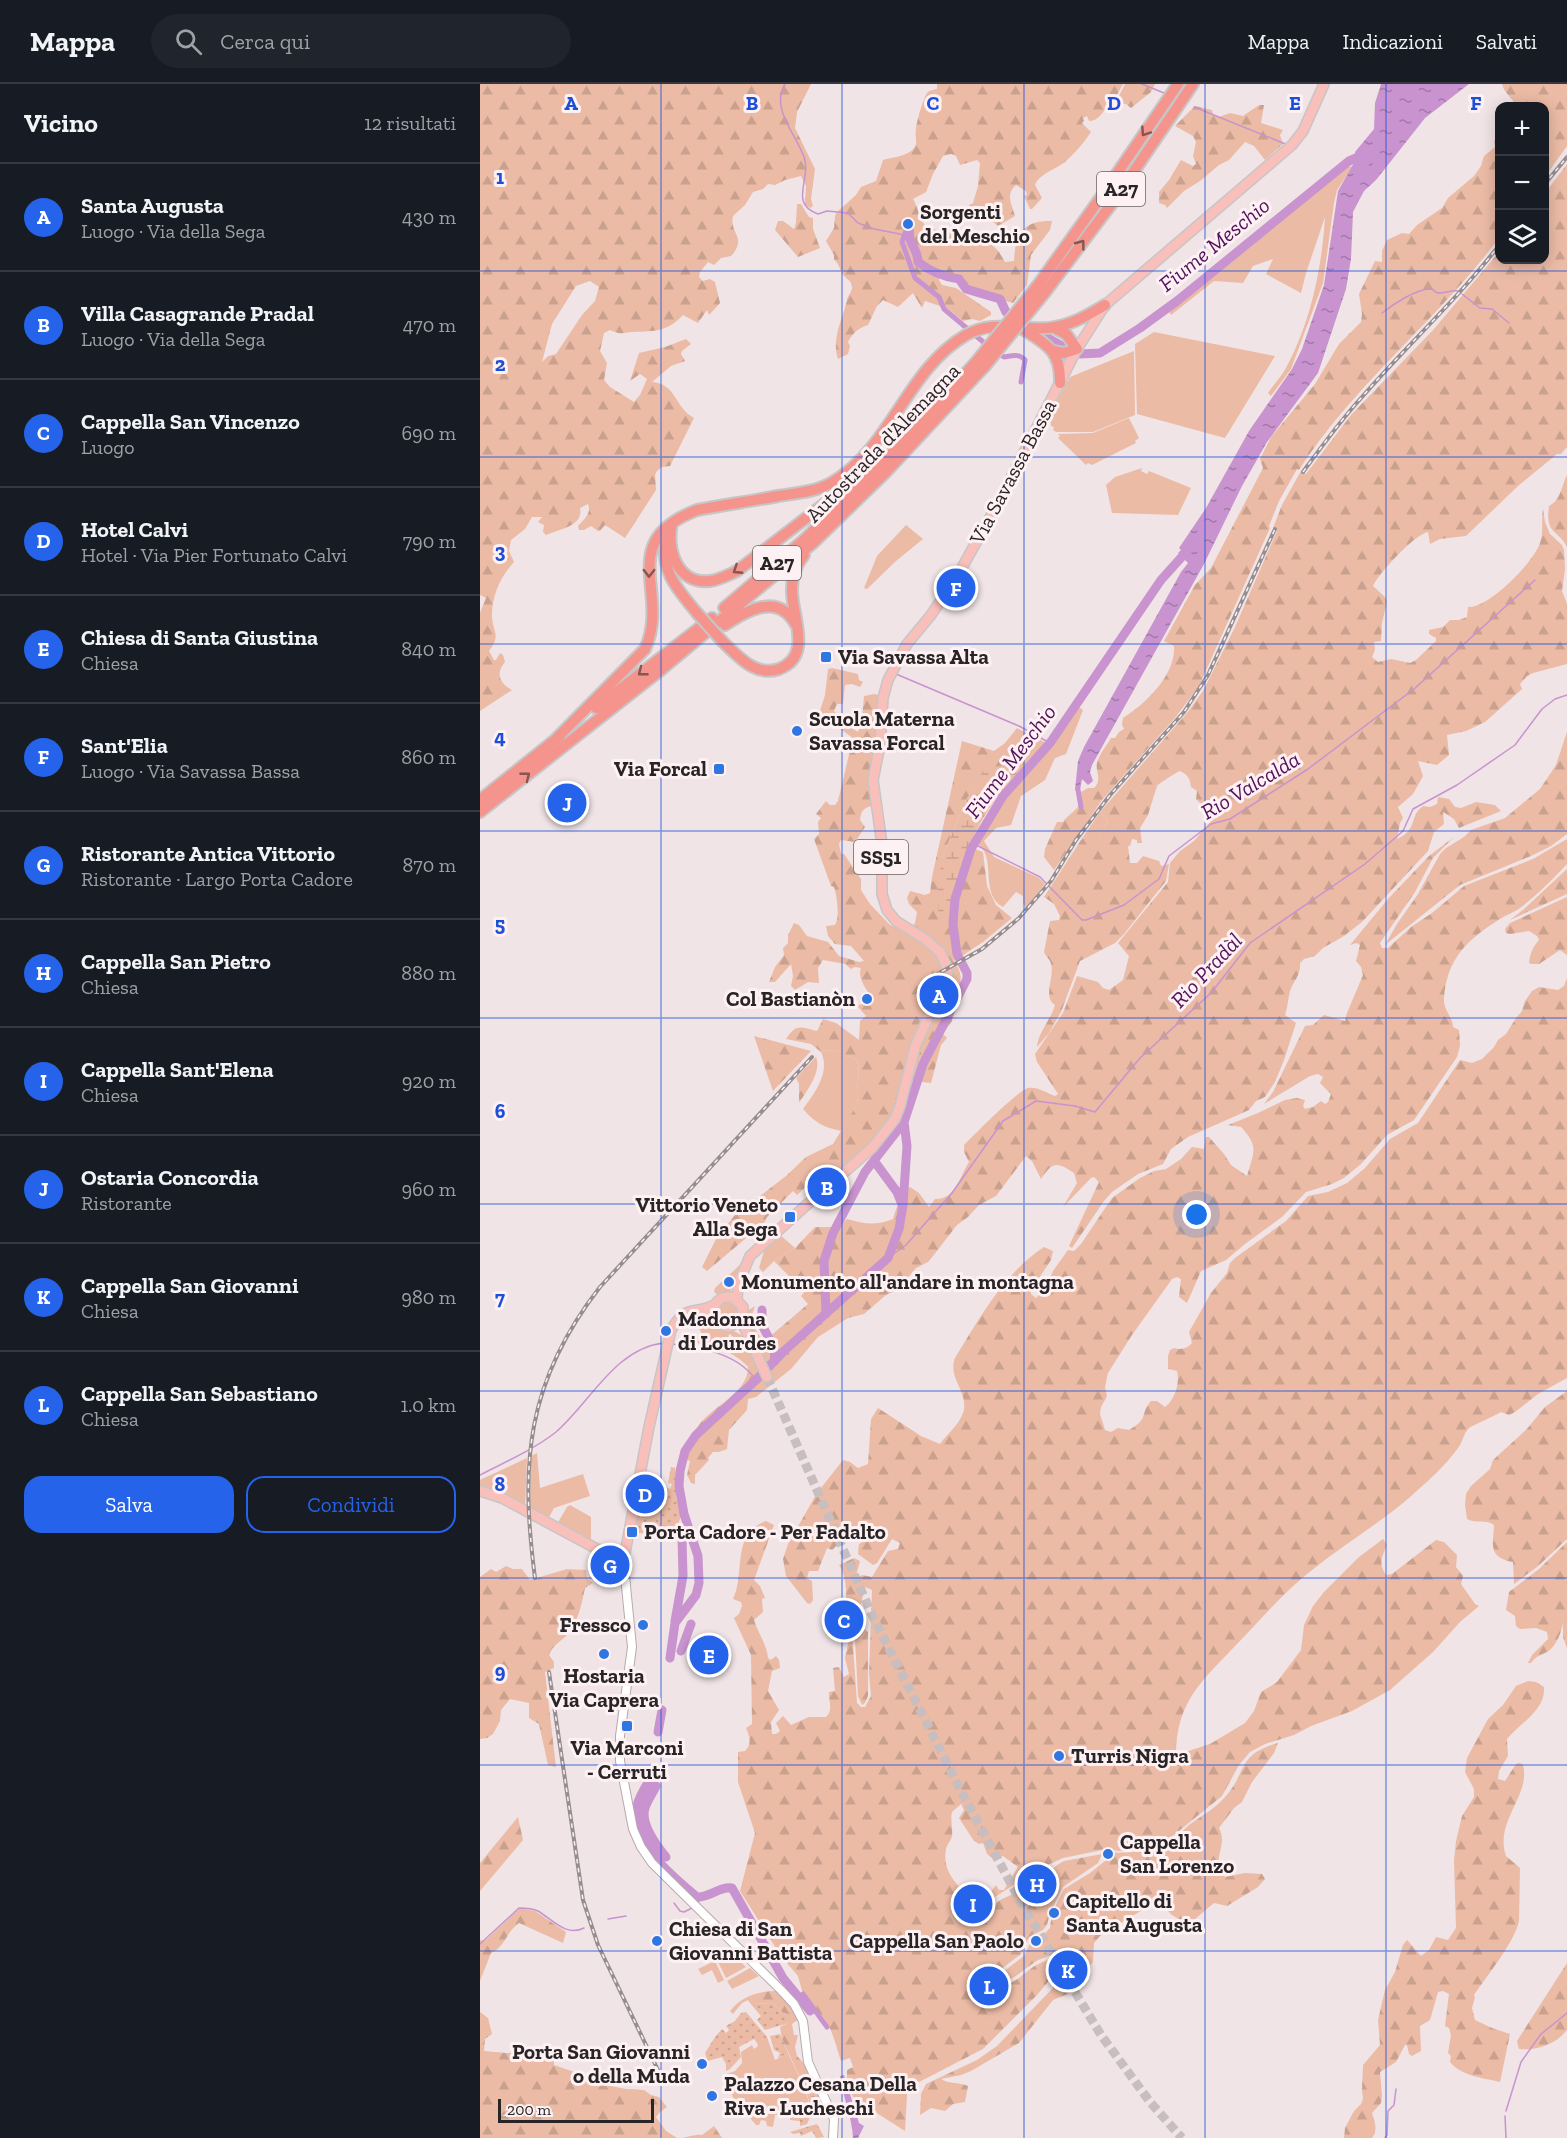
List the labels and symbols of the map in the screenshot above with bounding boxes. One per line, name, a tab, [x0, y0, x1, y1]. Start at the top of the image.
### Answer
text: A	[564, 91, 578, 115]
text: B	[746, 91, 758, 115]
text: C	[927, 91, 940, 115]
text: D	[1107, 91, 1121, 115]
text: E	[1289, 91, 1301, 115]
text: F	[1470, 91, 1482, 115]
one-way arrow	[1141, 126, 1152, 137]
text: 1	[496, 165, 504, 189]
road number: A27	[1097, 172, 1145, 206]
water label: Fiume Meschio	[1153, 191, 1275, 297]
place label: Sorgenti del Meschio	[920, 199, 1030, 248]
marker: Sorgenti del Meschio	[901, 217, 915, 231]
one-way arrow	[1074, 240, 1085, 251]
text: 2	[495, 352, 506, 376]
street label: Autostrada d'Alemagna	[800, 358, 965, 527]
street label: Via Savassa Bassa	[963, 395, 1061, 549]
text: 3	[495, 539, 506, 563]
road number: A27	[753, 546, 801, 580]
one-way arrow	[732, 563, 743, 574]
pin: F	[936, 566, 976, 610]
one-way arrow	[643, 569, 655, 578]
place label: Via Savassa Alta	[838, 644, 989, 669]
marker: Via Savassa Alta	[819, 650, 833, 664]
one-way arrow	[638, 665, 649, 676]
water label: Fiume Meschio	[959, 699, 1062, 823]
place label: Scuola Materna Savassa Forcal	[809, 706, 955, 755]
marker: Scuola Materna Savassa Forcal	[790, 724, 804, 738]
text: 4	[494, 725, 506, 749]
water label: Rio Valcalda	[1196, 745, 1305, 826]
place label: Via Forcal	[614, 756, 707, 781]
marker: Via Forcal	[712, 762, 726, 776]
one-way arrow	[519, 772, 530, 783]
pin: J	[548, 780, 586, 826]
road number: SS51	[854, 840, 908, 874]
text: 5	[495, 912, 505, 936]
water label: Rio Pradàl	[1165, 927, 1248, 1013]
pin: A	[920, 972, 958, 1018]
place label: Col Bastianòn	[726, 986, 856, 1011]
marker: Col Bastianòn	[860, 992, 874, 1006]
text: 6	[495, 1099, 506, 1123]
pin: B	[808, 1164, 846, 1210]
place label: Vittorio Veneto Alla Sega	[636, 1192, 778, 1241]
your location	[1182, 1200, 1211, 1229]
marker: Vittorio Veneto Alla Sega	[783, 1210, 797, 1224]
place label: Monumento all'andare in montagna	[741, 1269, 1074, 1294]
marker: Monumento all'andare in montagna	[722, 1275, 736, 1289]
text: 7	[495, 1286, 505, 1310]
place label: Madonna di Lourdes	[678, 1306, 777, 1355]
marker: Madonna di Lourdes	[659, 1324, 673, 1338]
text: 8	[495, 1472, 506, 1496]
pin: D	[626, 1472, 664, 1516]
place label: Porta Cadore - Per Fadalto	[644, 1519, 886, 1544]
marker: Porta Cadore - Per Fadalto	[625, 1525, 639, 1539]
pin: G	[590, 1542, 630, 1588]
pin: C	[824, 1598, 864, 1642]
place label: Fressco	[560, 1612, 631, 1637]
marker: Fressco	[636, 1618, 650, 1632]
pin: E	[690, 1632, 728, 1678]
marker: Hostaria Via Caprera	[597, 1647, 611, 1661]
text: 9	[495, 1659, 506, 1683]
place label: Hostaria Via Caprera	[549, 1663, 659, 1712]
marker: Via Marconi - Cerruti	[620, 1719, 634, 1733]
place label: Via Marconi - Cerruti	[571, 1735, 683, 1784]
place label: Turris Nigra	[1071, 1743, 1189, 1768]
marker: Turris Nigra	[1052, 1749, 1066, 1763]
place label: Cappella San Lorenzo	[1120, 1829, 1234, 1878]
marker: Cappella San Lorenzo	[1101, 1847, 1115, 1861]
pin: H	[1018, 1862, 1056, 1906]
pin: I	[954, 1882, 992, 1926]
place label: Capitello di Santa Augusta	[1066, 1888, 1203, 1937]
marker: Capitello di Santa Augusta	[1047, 1906, 1061, 1920]
place label: Chiesa di San Giovanni Battista	[669, 1916, 833, 1965]
place label: Cappella San Paolo	[849, 1928, 1024, 1953]
marker: Chiesa di San Giovanni Battista	[650, 1934, 664, 1948]
marker: Cappella San Paolo	[1029, 1934, 1043, 1948]
pin: K	[1048, 1948, 1088, 1992]
pin: L	[970, 1964, 1008, 2008]
place label: Porta San Giovanni o della Muda	[512, 2039, 690, 2088]
marker: Porta San Giovanni o della Muda	[695, 2057, 709, 2071]
place label: Palazzo Cesana Della Riva - Lucheschi	[724, 2071, 917, 2120]
marker: Palazzo Cesana Della Riva - Lucheschi	[705, 2089, 719, 2103]
scale bar	[498, 2096, 654, 2124]

